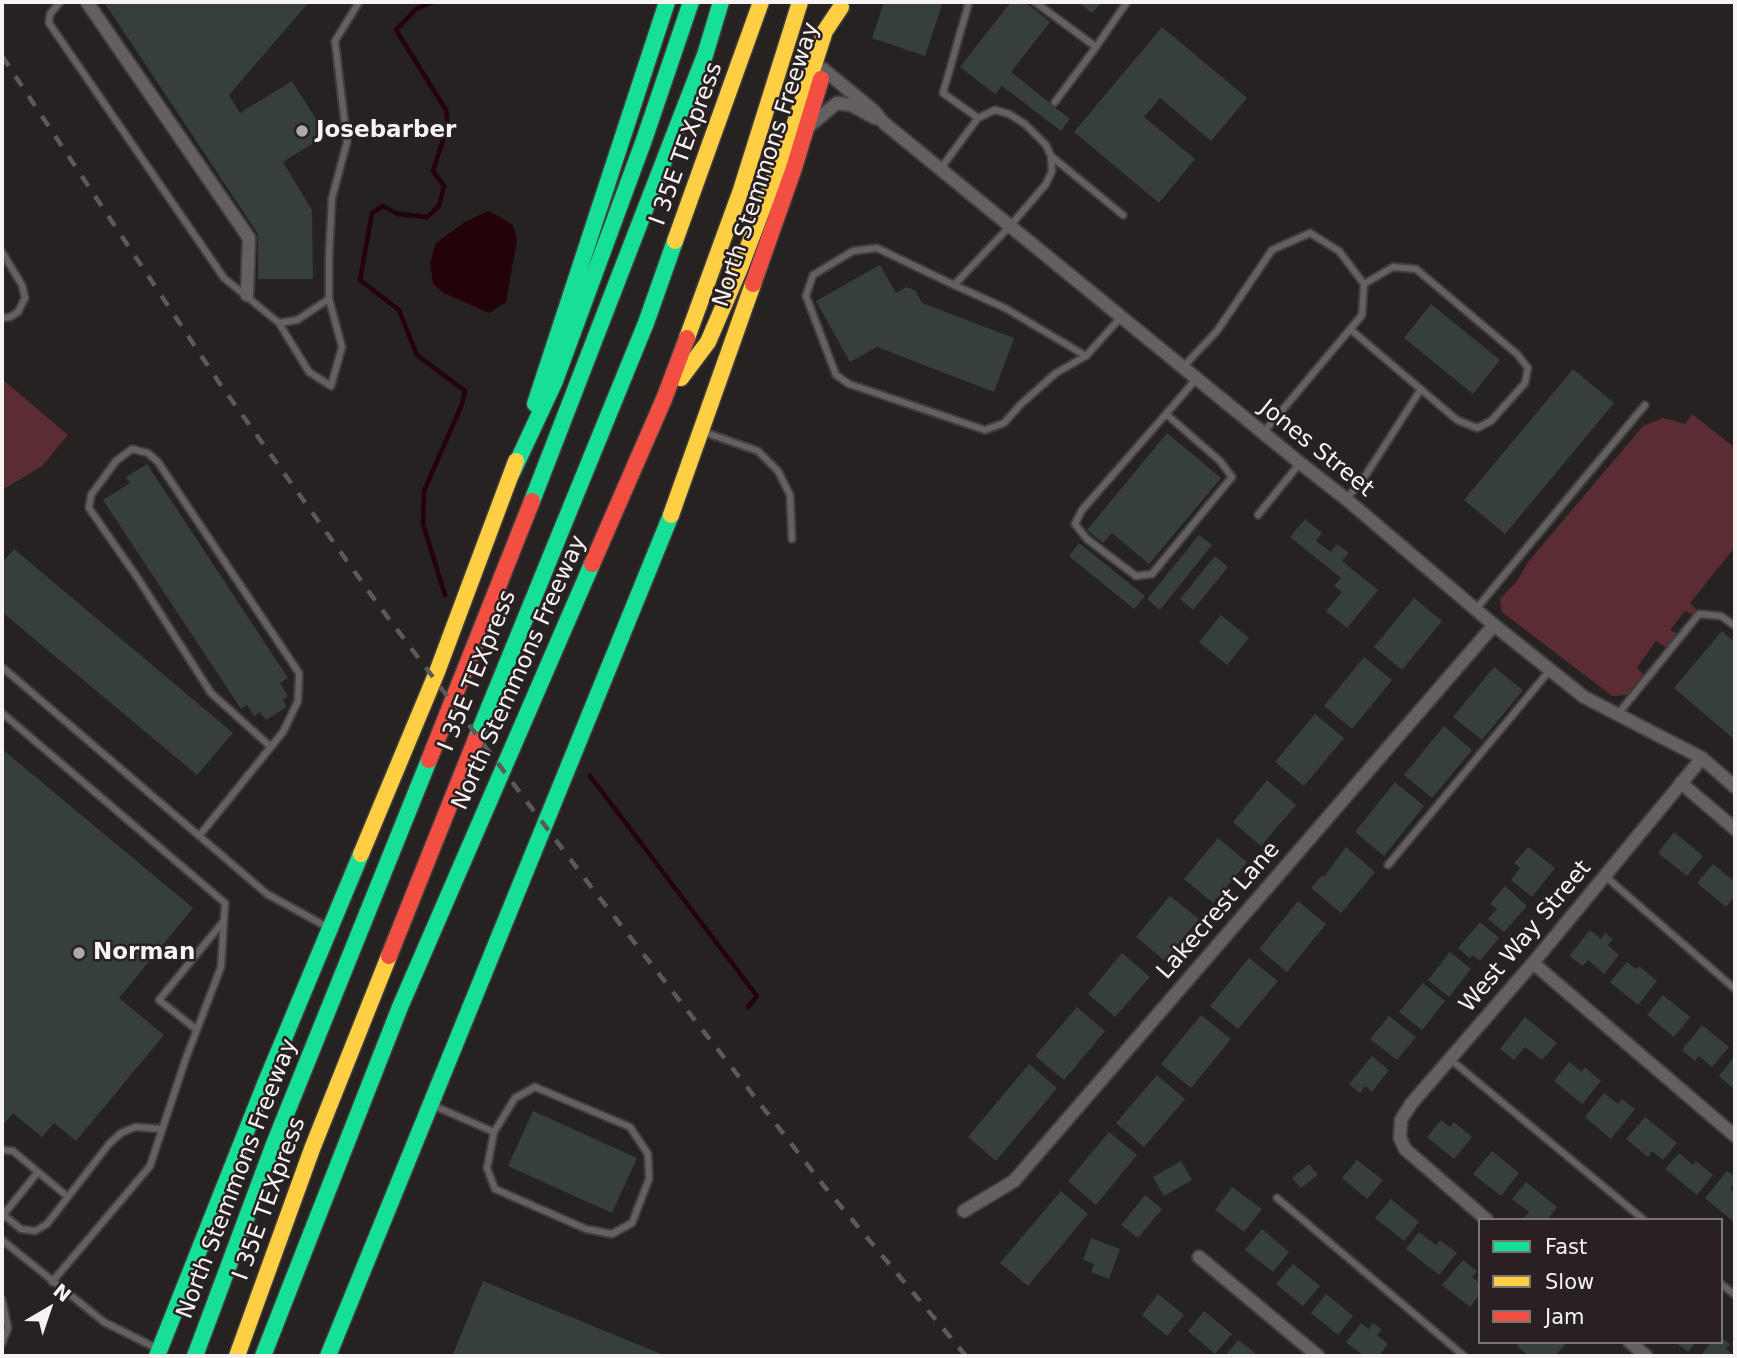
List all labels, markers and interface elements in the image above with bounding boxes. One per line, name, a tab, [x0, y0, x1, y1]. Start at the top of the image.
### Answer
street label: North Stemmons Freeway	[708, 19, 826, 311]
street label: I 35E TEXpress	[645, 59, 729, 229]
place label: Josebarber	[316, 117, 456, 145]
marker: Josebarber	[294, 123, 310, 139]
street label: Jones Street	[1253, 395, 1379, 503]
street label: North Stemmons Freeway	[447, 532, 593, 814]
street label: I 35E TEXpress	[433, 586, 523, 756]
street label: Lakecrest Lane	[1152, 837, 1286, 985]
street label: West Way Street	[1454, 855, 1598, 1019]
place label: Norman	[93, 939, 195, 967]
marker: Norman	[71, 945, 87, 961]
street label: North Stemmons Freeway	[172, 1035, 304, 1323]
street label: I 35E TEXpress	[228, 1114, 312, 1284]
legend	[1478, 1218, 1723, 1344]
text: Fast	[1545, 1235, 1587, 1259]
text: Slow	[1545, 1270, 1594, 1294]
north arrow	[14, 1274, 84, 1344]
text: N	[49, 1279, 75, 1306]
text: Jam	[1545, 1305, 1585, 1329]

